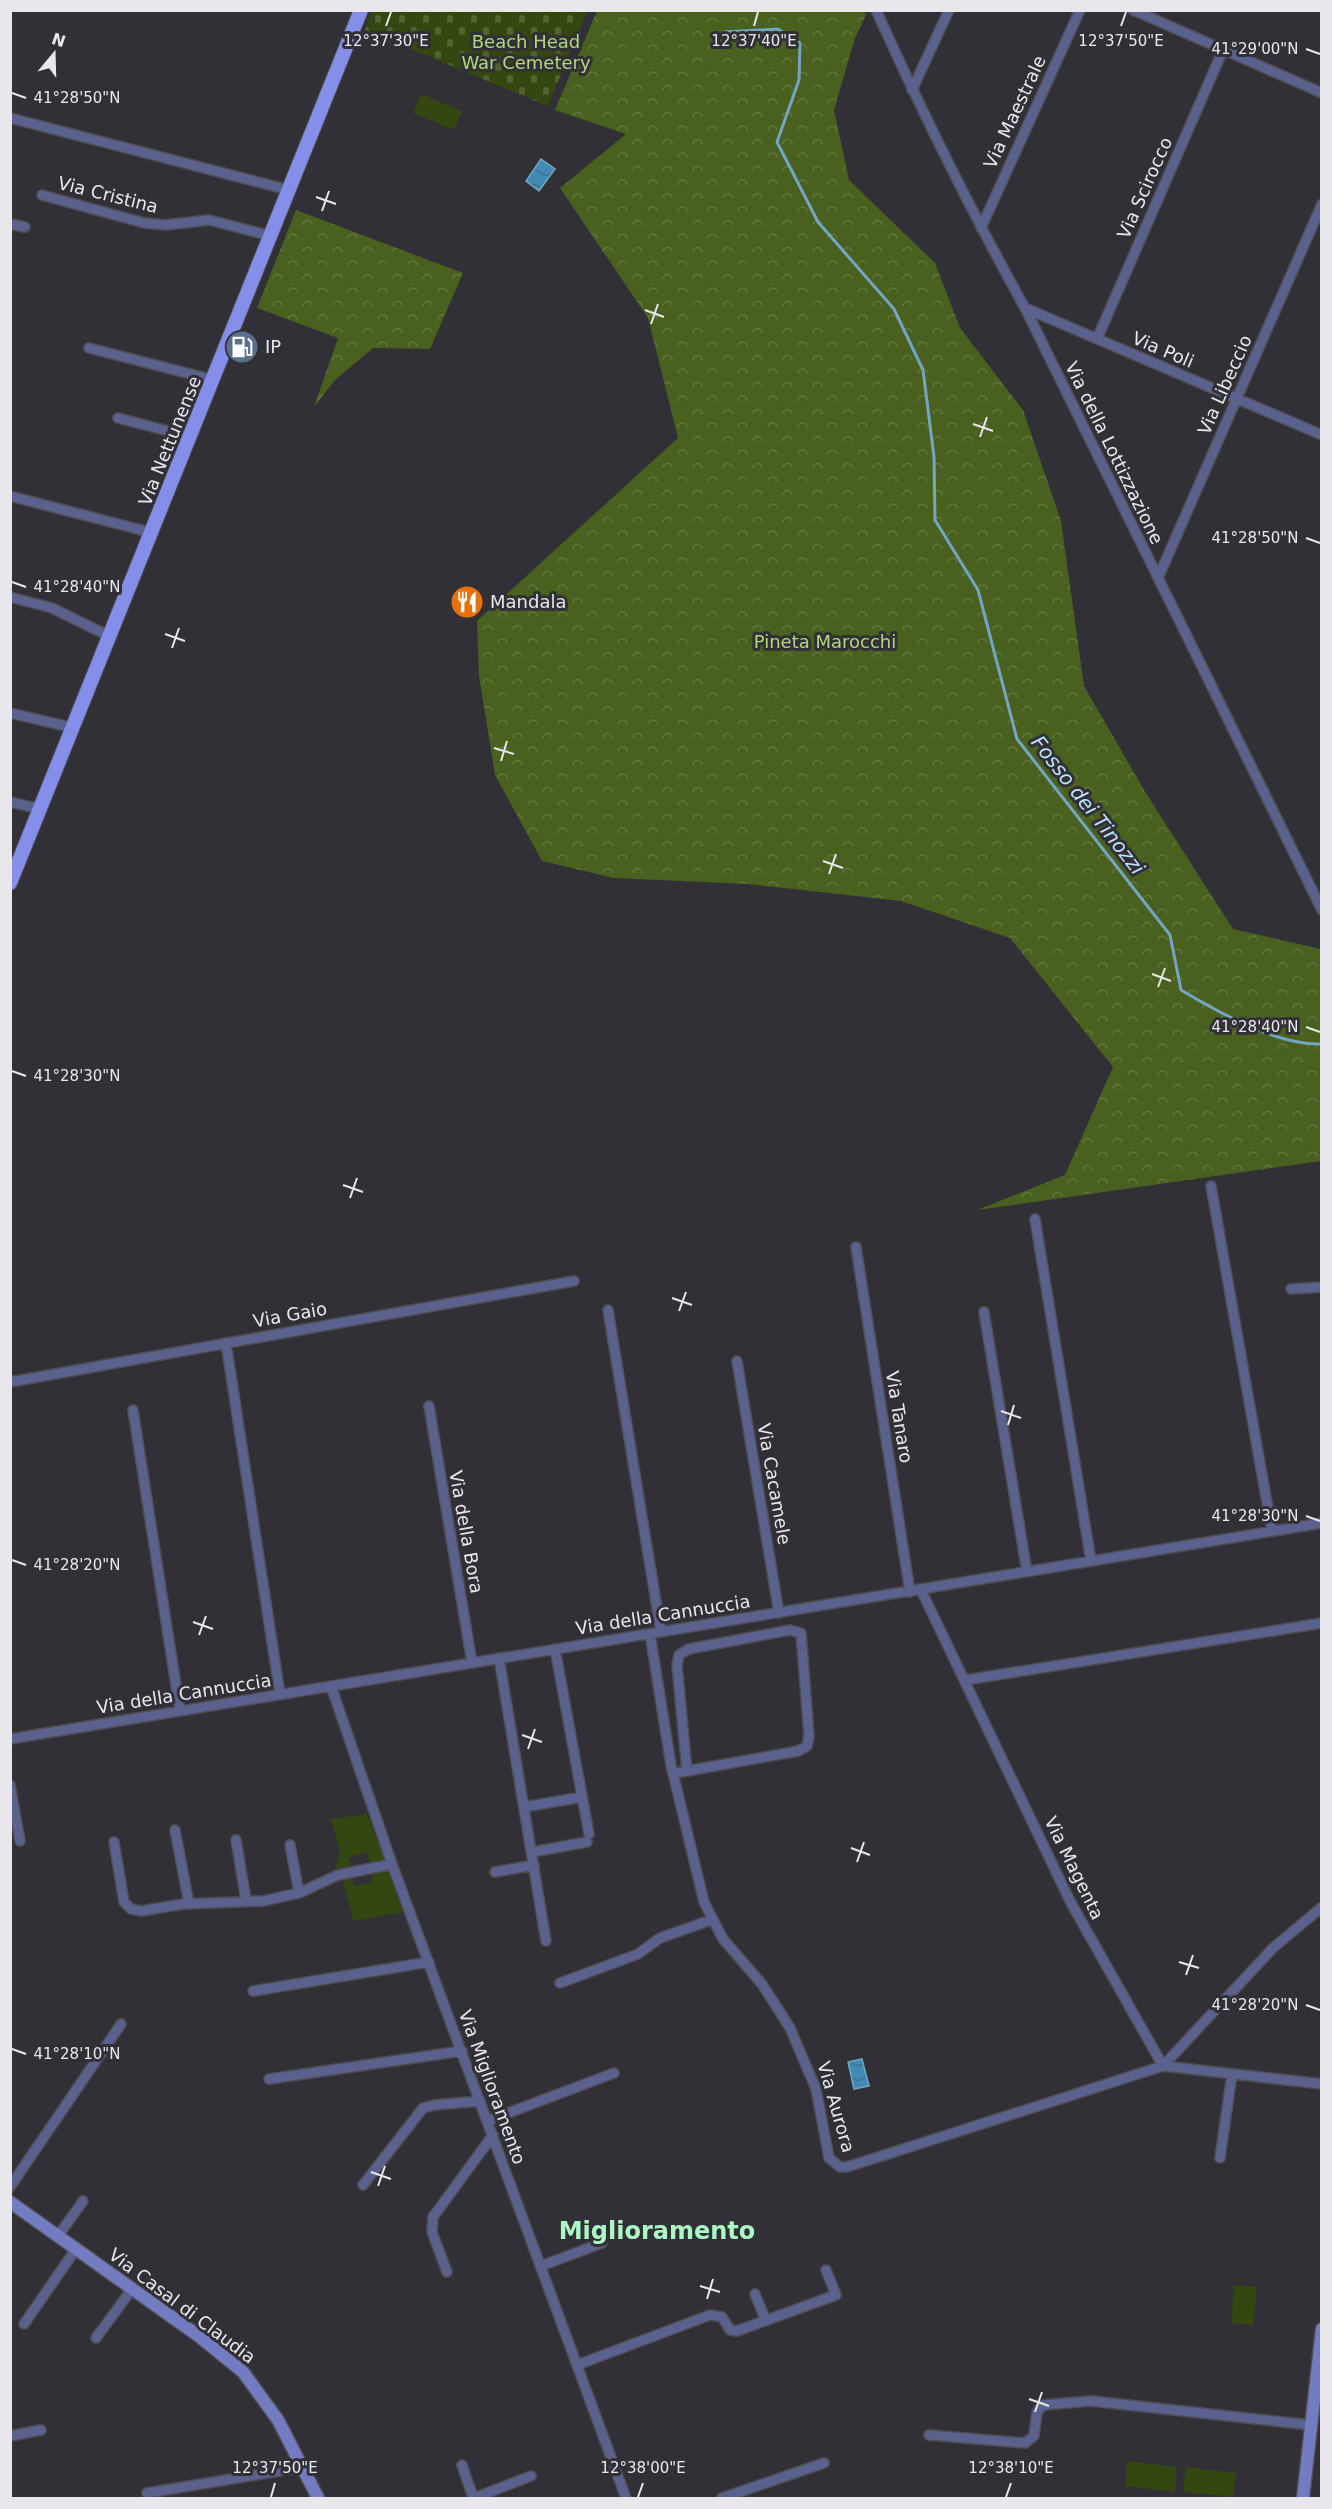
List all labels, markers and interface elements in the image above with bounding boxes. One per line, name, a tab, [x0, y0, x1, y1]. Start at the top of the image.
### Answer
north arrow	[24, 24, 84, 84]
text: N	[49, 29, 68, 51]
park label: Beach Head War Cemetery	[461, 31, 591, 73]
text: 12°37'30"E	[343, 32, 429, 50]
text: 12°37'40"E	[711, 32, 797, 50]
text: 12°37'50"E	[1078, 32, 1164, 50]
text: 41°29'00"N	[1211, 40, 1299, 58]
street label: Via Maestrale	[979, 52, 1050, 172]
text: 41°28'50"N	[33, 89, 121, 107]
street label: Via Scirocco	[1113, 134, 1176, 242]
street label: Via Cristina	[56, 172, 160, 217]
street label: Via Poli	[1129, 327, 1197, 372]
fuel station icon: IP	[224, 329, 260, 365]
street label: Via Libeccio	[1193, 332, 1256, 438]
place label: IP	[265, 336, 281, 357]
street label: Via della Lottizzazione	[1061, 358, 1168, 548]
street label: Via Nettunense	[134, 373, 205, 509]
text: 41°28'50"N	[1211, 529, 1299, 547]
text: 41°28'40"N	[33, 578, 121, 596]
restaurant icon: Mandala	[449, 584, 485, 620]
place label: Mandala	[490, 591, 566, 612]
park label: Pineta Marocchi	[754, 631, 896, 652]
water label: Fosso dei Tinozzi	[1026, 731, 1150, 879]
text: 41°28'40"N	[1211, 1018, 1299, 1036]
text: 41°28'30"N	[33, 1067, 121, 1085]
street label: Via Gaio	[251, 1298, 329, 1331]
street label: Via Tanaro	[882, 1369, 917, 1465]
street label: Via Cacamele	[753, 1422, 796, 1546]
street label: Via della Bora	[445, 1469, 488, 1595]
text: 41°28'30"N	[1211, 1507, 1299, 1525]
text: 41°28'20"N	[33, 1556, 121, 1574]
street label: Via della Cannuccia	[574, 1590, 752, 1639]
street label: Via della Cannuccia	[95, 1669, 273, 1718]
street label: Via Magenta	[1040, 1813, 1108, 1923]
text: 41°28'20"N	[1211, 1996, 1299, 2014]
street label: Via Miglioramento	[455, 2007, 530, 2167]
text: 41°28'10"N	[33, 2045, 121, 2063]
street label: Via Aurora	[813, 2059, 860, 2155]
district label: Miglioramento	[559, 2217, 755, 2245]
street label: Via Casal di Claudia	[105, 2244, 260, 2368]
text: 12°37'50"E	[232, 2459, 318, 2477]
text: 12°38'00"E	[600, 2459, 686, 2477]
text: 12°38'10"E	[968, 2459, 1054, 2477]

